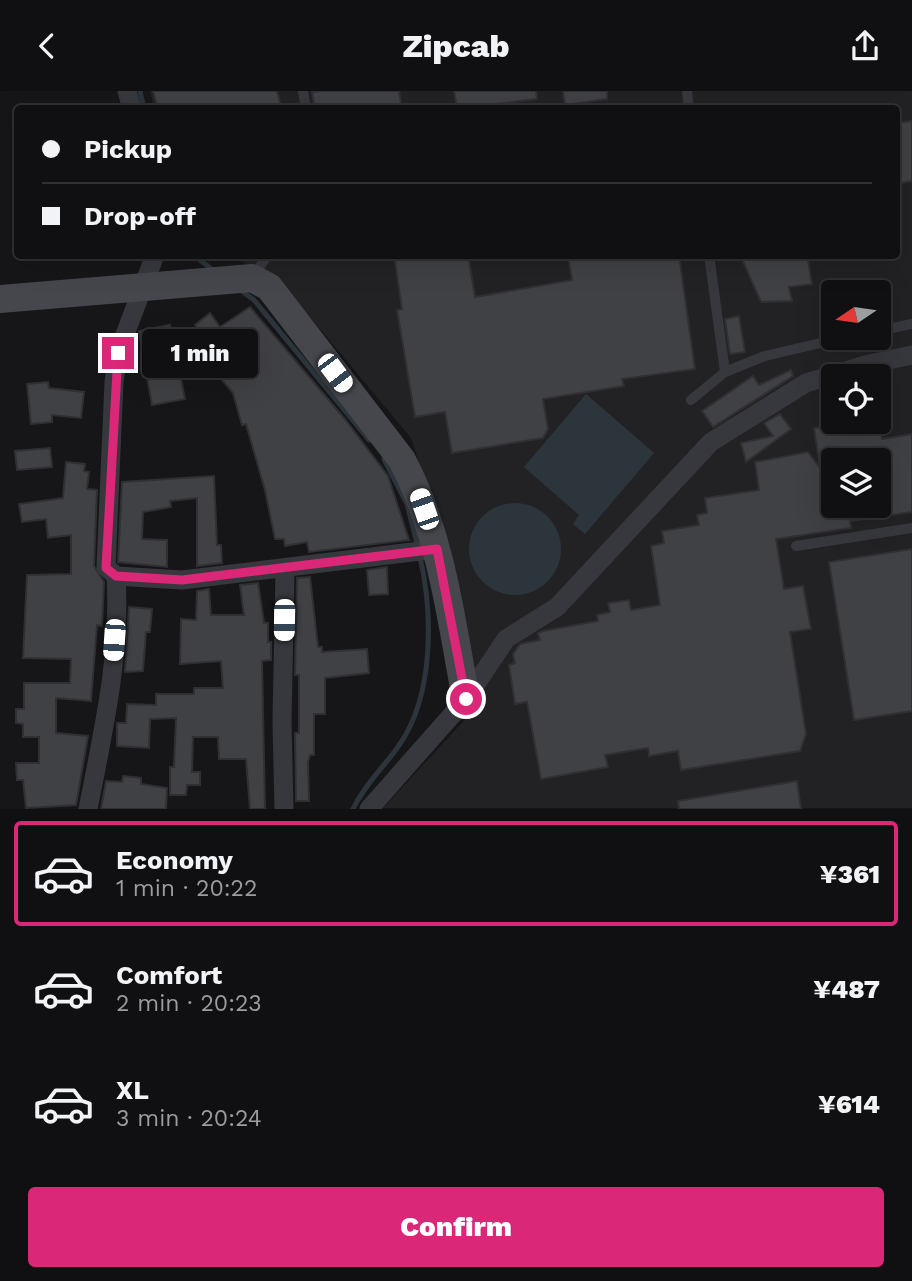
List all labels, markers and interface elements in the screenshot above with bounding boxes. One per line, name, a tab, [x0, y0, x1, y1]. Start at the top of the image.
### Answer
icon: back	[28, 27, 66, 65]
text: Zipcab	[403, 27, 509, 65]
icon: share	[846, 27, 884, 65]
text: Pickup	[84, 134, 172, 164]
text: Drop-off	[84, 201, 196, 231]
north arrow	[821, 280, 891, 350]
map controls	[821, 280, 891, 518]
callout: 1 min	[142, 329, 258, 377]
route end	[102, 337, 134, 369]
text: 1 min	[170, 340, 230, 367]
car	[314, 350, 357, 396]
button: locate	[821, 364, 891, 434]
button: layers	[821, 448, 891, 518]
car	[408, 486, 441, 532]
car	[274, 599, 295, 641]
car	[103, 618, 126, 662]
route start	[450, 683, 482, 715]
icon: car	[32, 842, 95, 905]
text: Economy	[116, 845, 233, 875]
text: ¥361	[820, 859, 880, 889]
text: 1 min · 20:22	[116, 875, 257, 902]
icon: car	[32, 957, 95, 1020]
text: Comfort	[116, 960, 222, 990]
text: ¥487	[813, 974, 880, 1004]
text: 2 min · 20:23	[116, 990, 262, 1017]
icon: car	[32, 1072, 95, 1135]
text: XL	[116, 1075, 149, 1105]
text: ¥614	[818, 1089, 880, 1119]
text: 3 min · 20:24	[116, 1105, 262, 1132]
button: Confirm	[28, 1187, 884, 1267]

